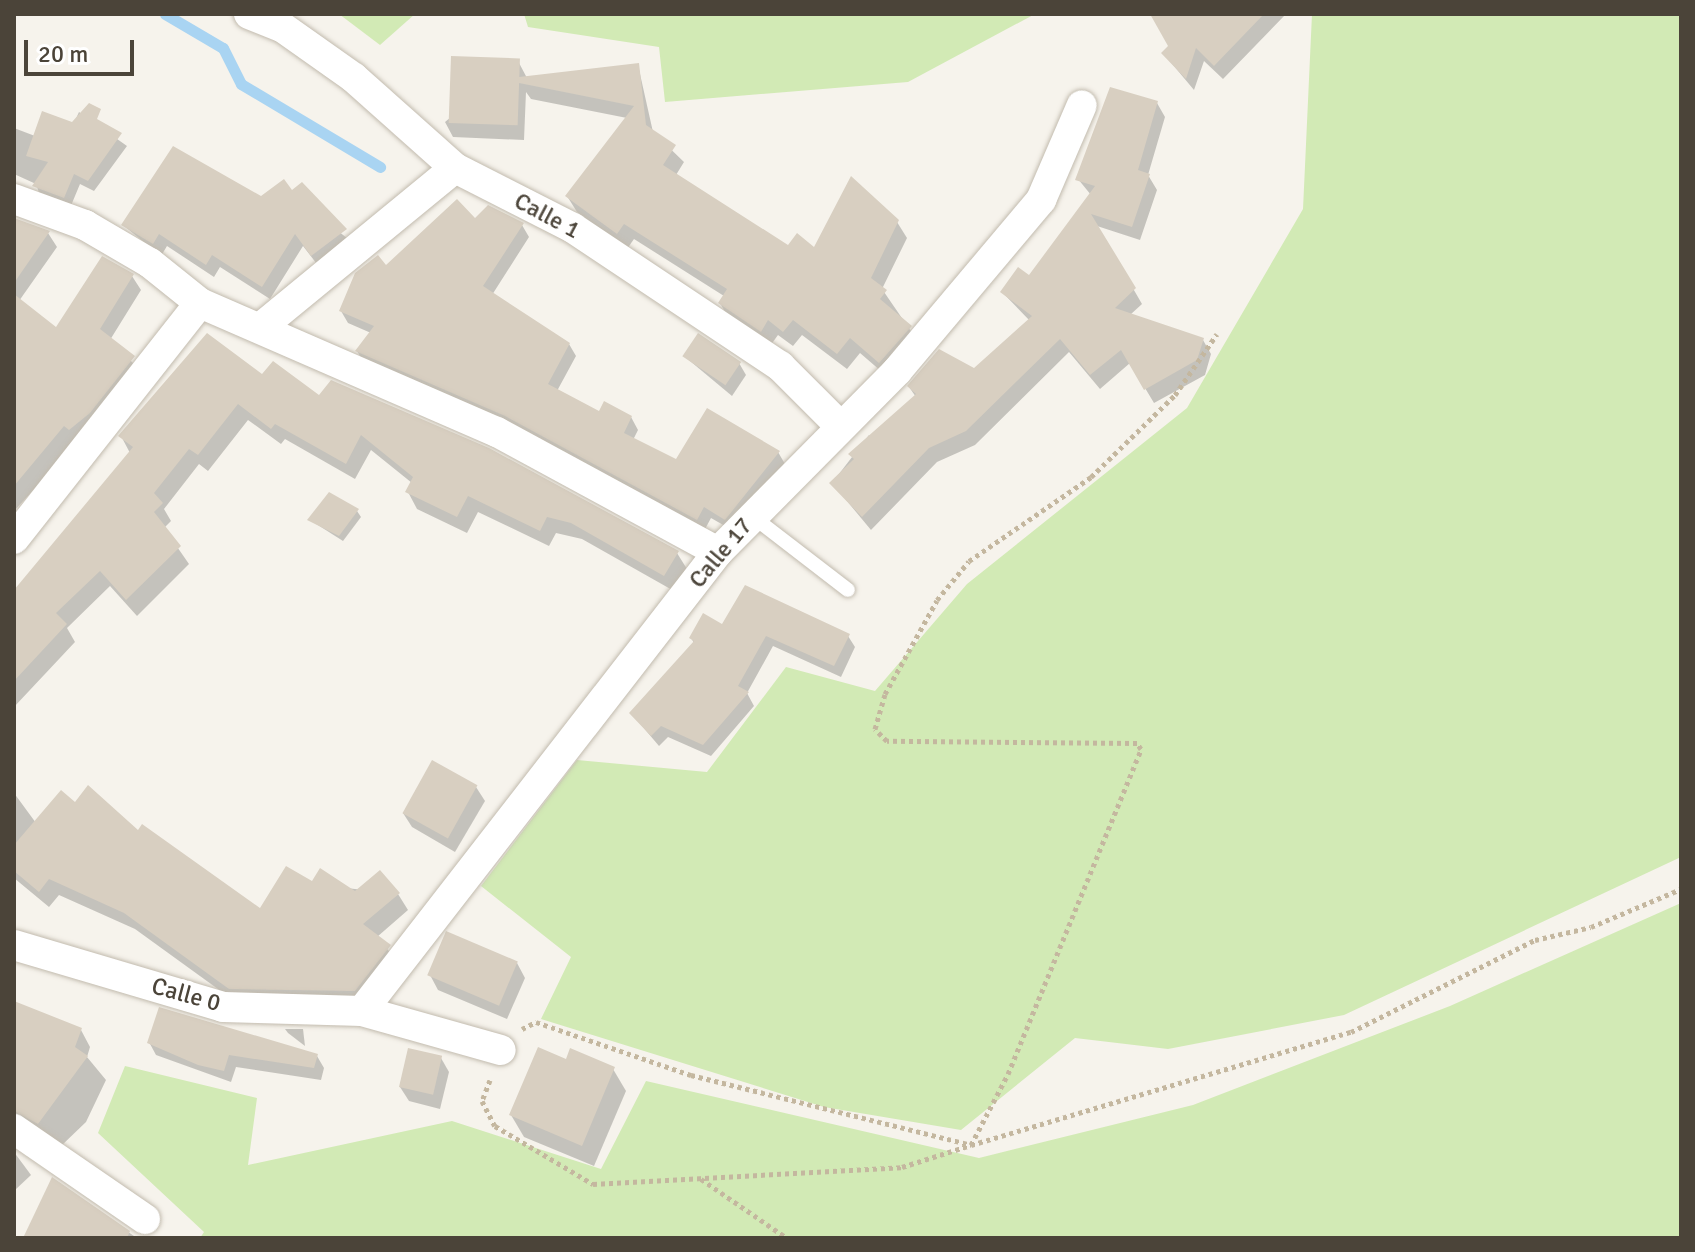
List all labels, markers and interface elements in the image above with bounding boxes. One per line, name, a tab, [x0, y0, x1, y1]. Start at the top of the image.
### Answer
scale bar	[28, 24, 138, 74]
text: 20 m	[38, 39, 88, 69]
street label: Calle 1	[509, 187, 585, 245]
street label: Calle 17	[683, 512, 759, 594]
street label: Calle 0	[148, 972, 224, 1018]

